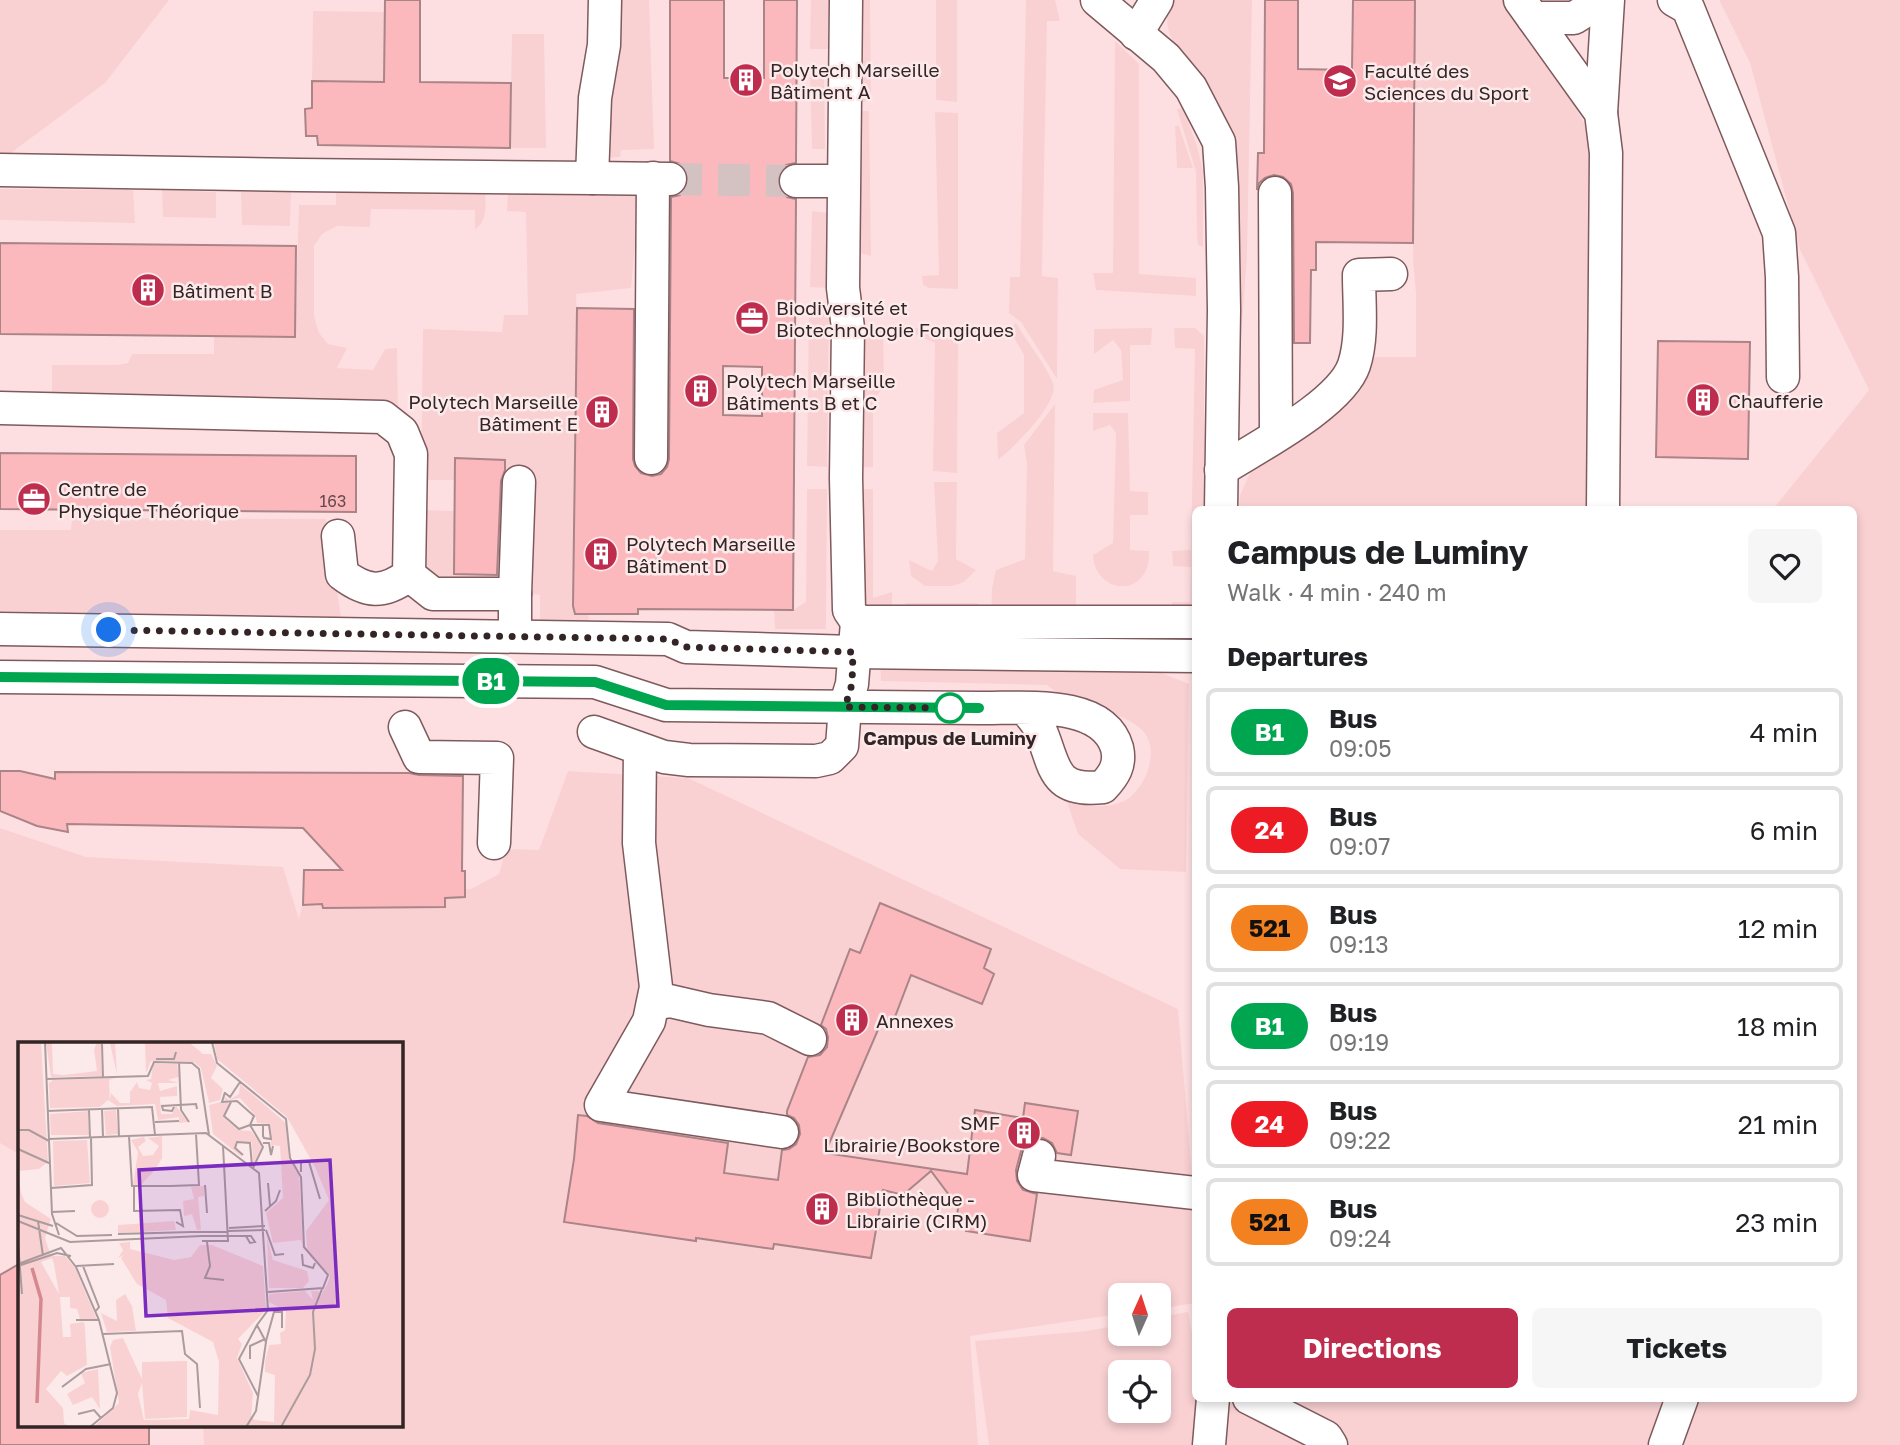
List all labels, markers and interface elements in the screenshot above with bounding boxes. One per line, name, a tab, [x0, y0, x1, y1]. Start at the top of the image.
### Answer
place label: Polytech Marseille Bâtiment A	[770, 58, 940, 103]
place label: Faculté des Sciences du Sport	[1364, 59, 1529, 104]
building icon: Polytech Marseille Bâtiment A	[727, 61, 765, 99]
school or university icon: Faculté des Sciences du Sport	[1321, 62, 1359, 100]
building icon: Bâtiment B	[129, 271, 167, 309]
place label: Bâtiment B	[172, 279, 272, 302]
place label: Biodiversité et Biotechnologie Fongiques	[776, 296, 1014, 341]
office icon: Biodiversité et Biotechnologie Fongiques	[733, 299, 771, 337]
place label: Polytech Marseille Bâtiments B et C	[726, 369, 896, 414]
building icon: Polytech Marseille Bâtiments B et C	[682, 372, 720, 410]
building icon: Chaufferie	[1684, 381, 1722, 419]
place label: Chaufferie	[1728, 389, 1823, 412]
place label: Polytech Marseille Bâtiment E	[408, 390, 578, 435]
building icon: Polytech Marseille Bâtiment E	[583, 393, 621, 431]
place label: Centre de Physique Théorique	[58, 477, 239, 522]
office icon: Centre de Physique Théorique	[15, 480, 53, 518]
house number: 163	[320, 491, 346, 511]
button: heart	[1748, 529, 1822, 603]
place label: Polytech Marseille Bâtiment D	[626, 532, 796, 577]
text: Campus de Luminy	[1227, 532, 1528, 571]
building icon: Polytech Marseille Bâtiment D	[582, 535, 620, 573]
text: Walk · 4 min · 240 m	[1227, 578, 1447, 606]
your location	[91, 612, 126, 647]
text: Departures	[1227, 641, 1368, 672]
line badge: B1	[460, 658, 522, 704]
text: B1	[476, 666, 506, 695]
marker: Campus de Luminy	[935, 693, 965, 723]
text: Bus	[1329, 703, 1377, 734]
text: B1	[1255, 717, 1284, 746]
text: 4 min	[1750, 717, 1818, 748]
place label: Campus de Luminy	[863, 726, 1037, 749]
text: 09:05	[1329, 734, 1392, 762]
text: Bus	[1329, 801, 1377, 832]
text: 24	[1255, 815, 1284, 844]
text: 6 min	[1750, 815, 1818, 846]
text: 09:07	[1329, 832, 1391, 860]
text: Bus	[1329, 899, 1377, 930]
text: 521	[1249, 913, 1290, 942]
text: 12 min	[1738, 913, 1818, 944]
text: 09:13	[1329, 930, 1389, 958]
text: Bus	[1329, 997, 1377, 1028]
building icon: Annexes	[833, 1001, 871, 1039]
place label: Annexes	[876, 1009, 954, 1032]
text: B1	[1255, 1011, 1284, 1040]
text: 18 min	[1737, 1011, 1818, 1042]
text: 09:19	[1329, 1028, 1389, 1056]
inset map	[18, 1042, 402, 1428]
text: Bus	[1329, 1095, 1377, 1126]
text: 24	[1255, 1109, 1284, 1138]
text: 21 min	[1738, 1109, 1818, 1140]
place label: SMF Librairie/Bookstore	[823, 1111, 1000, 1156]
building icon: SMF Librairie/Bookstore	[1005, 1114, 1043, 1152]
text: 09:22	[1329, 1126, 1391, 1154]
place label: Bibliothèque - Librairie (CIRM)	[846, 1187, 988, 1232]
building icon: Bibliothèque - Librairie (CIRM)	[803, 1190, 841, 1228]
text: Bus	[1329, 1193, 1377, 1224]
text: 521	[1249, 1207, 1290, 1236]
text: 23 min	[1735, 1207, 1818, 1238]
text: 09:24	[1329, 1224, 1391, 1252]
north arrow	[1108, 1283, 1171, 1346]
map controls	[1108, 1283, 1171, 1423]
button: Directions	[1227, 1308, 1518, 1388]
button: Tickets	[1532, 1308, 1822, 1388]
button: locate	[1108, 1360, 1171, 1423]

